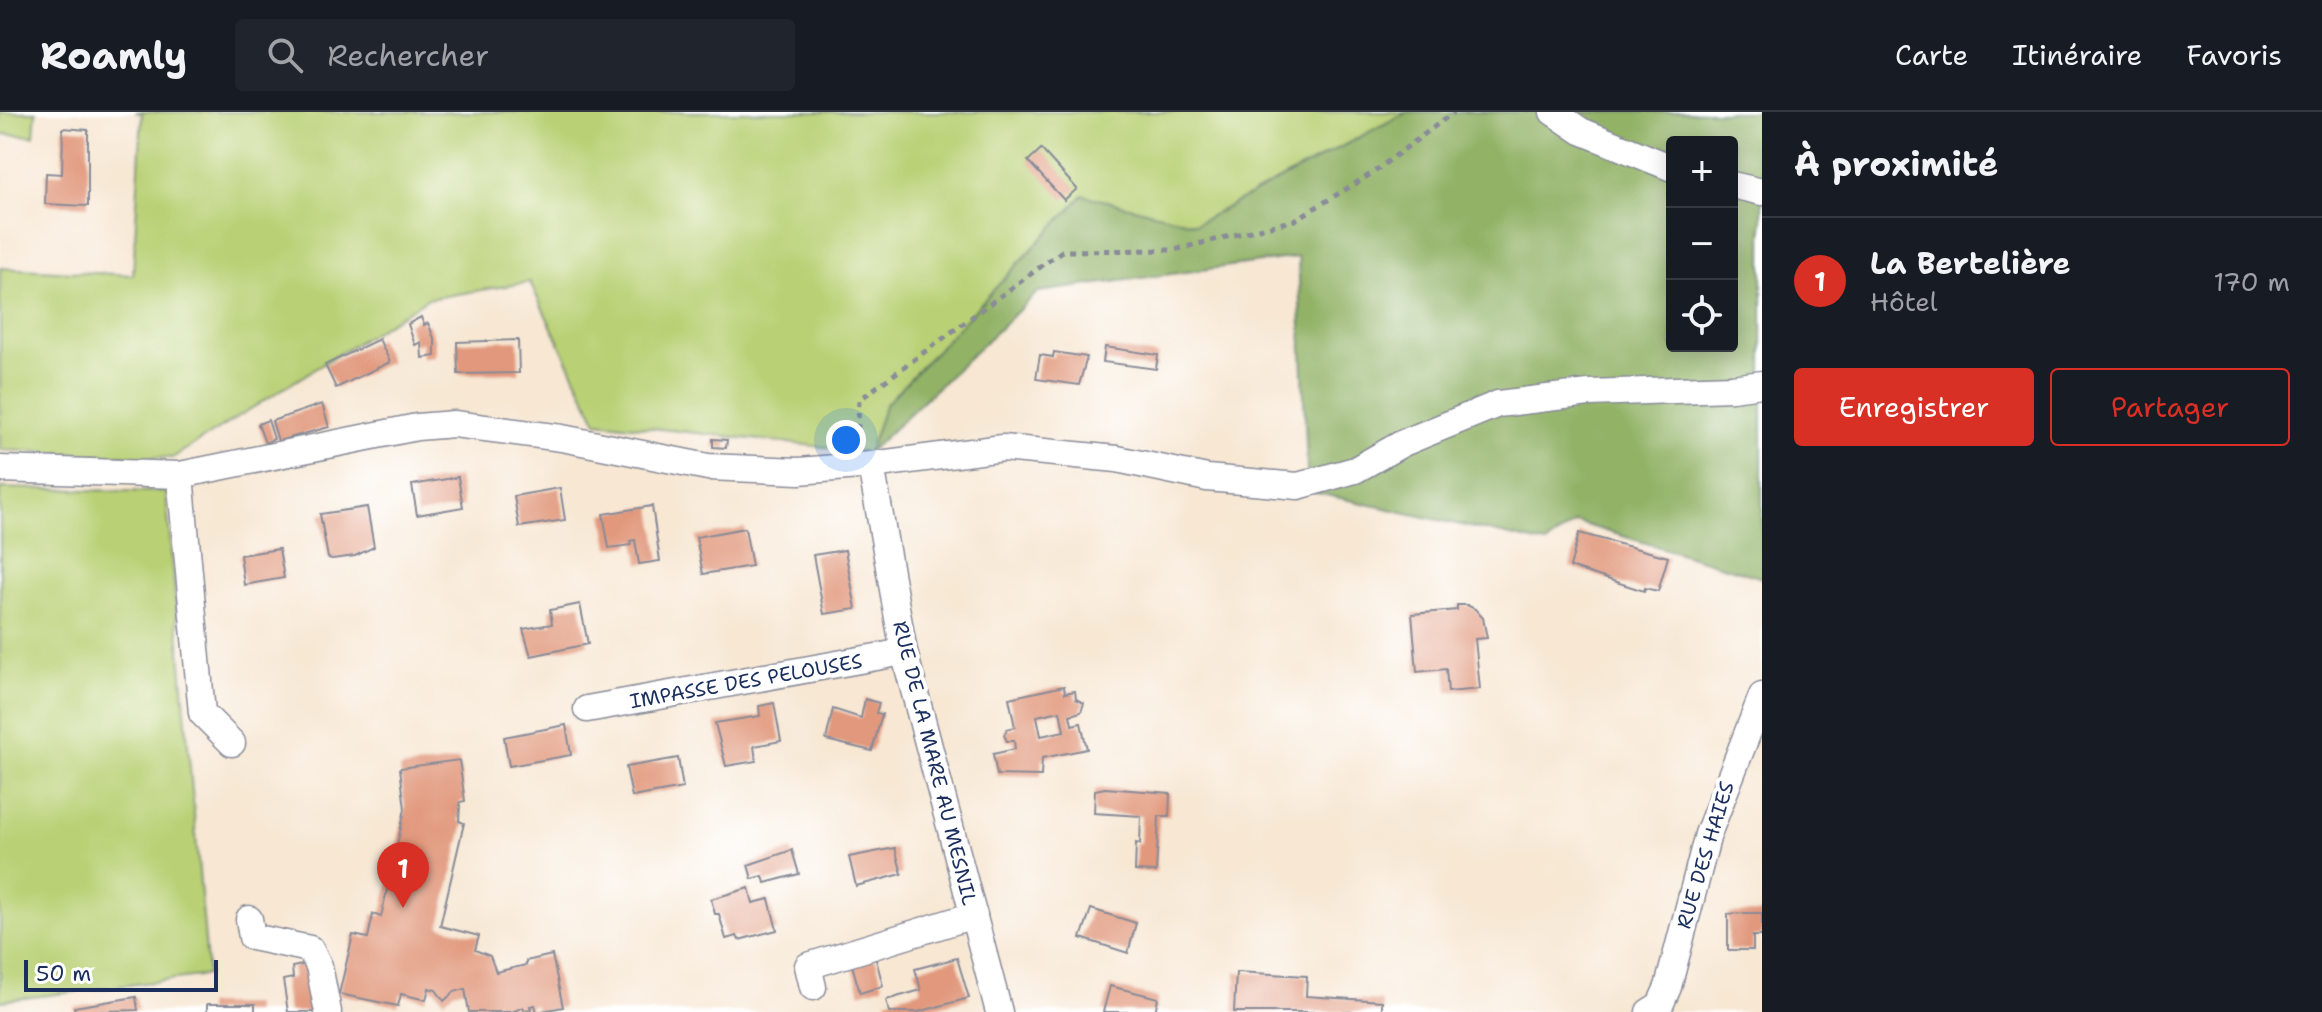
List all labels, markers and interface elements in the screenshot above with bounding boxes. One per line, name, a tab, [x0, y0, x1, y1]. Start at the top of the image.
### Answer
search box	[235, 19, 795, 91]
text: Roamly	[40, 30, 187, 81]
icon: search	[263, 33, 307, 77]
text: Rechercher	[327, 35, 489, 76]
text: Carte	[1895, 36, 1968, 74]
text: Itinéraire	[2012, 36, 2142, 74]
text: Favoris	[2186, 36, 2282, 74]
map controls	[1666, 136, 1738, 352]
button: +	[1666, 136, 1738, 208]
text: À proximité	[1794, 141, 1998, 187]
button: −	[1666, 208, 1738, 280]
text: La Bertelière	[1870, 243, 2071, 284]
text: 1	[1814, 264, 1826, 299]
text: 170 m	[2213, 264, 2290, 299]
button: locate	[1666, 280, 1738, 352]
text: Hôtel	[1870, 284, 1938, 319]
button: Enregistrer	[1794, 368, 2034, 446]
button: Partager	[2050, 368, 2290, 446]
your location	[826, 420, 866, 460]
street label: RUE DE LA MARE AU MESNIL	[887, 618, 983, 908]
street label: IMPASSE DES PELOUSES	[628, 648, 864, 714]
street label: RUE DES HAIES	[1670, 778, 1740, 932]
pin: 1	[377, 842, 429, 908]
scale bar	[24, 956, 218, 992]
text: 50 m	[36, 959, 91, 988]

